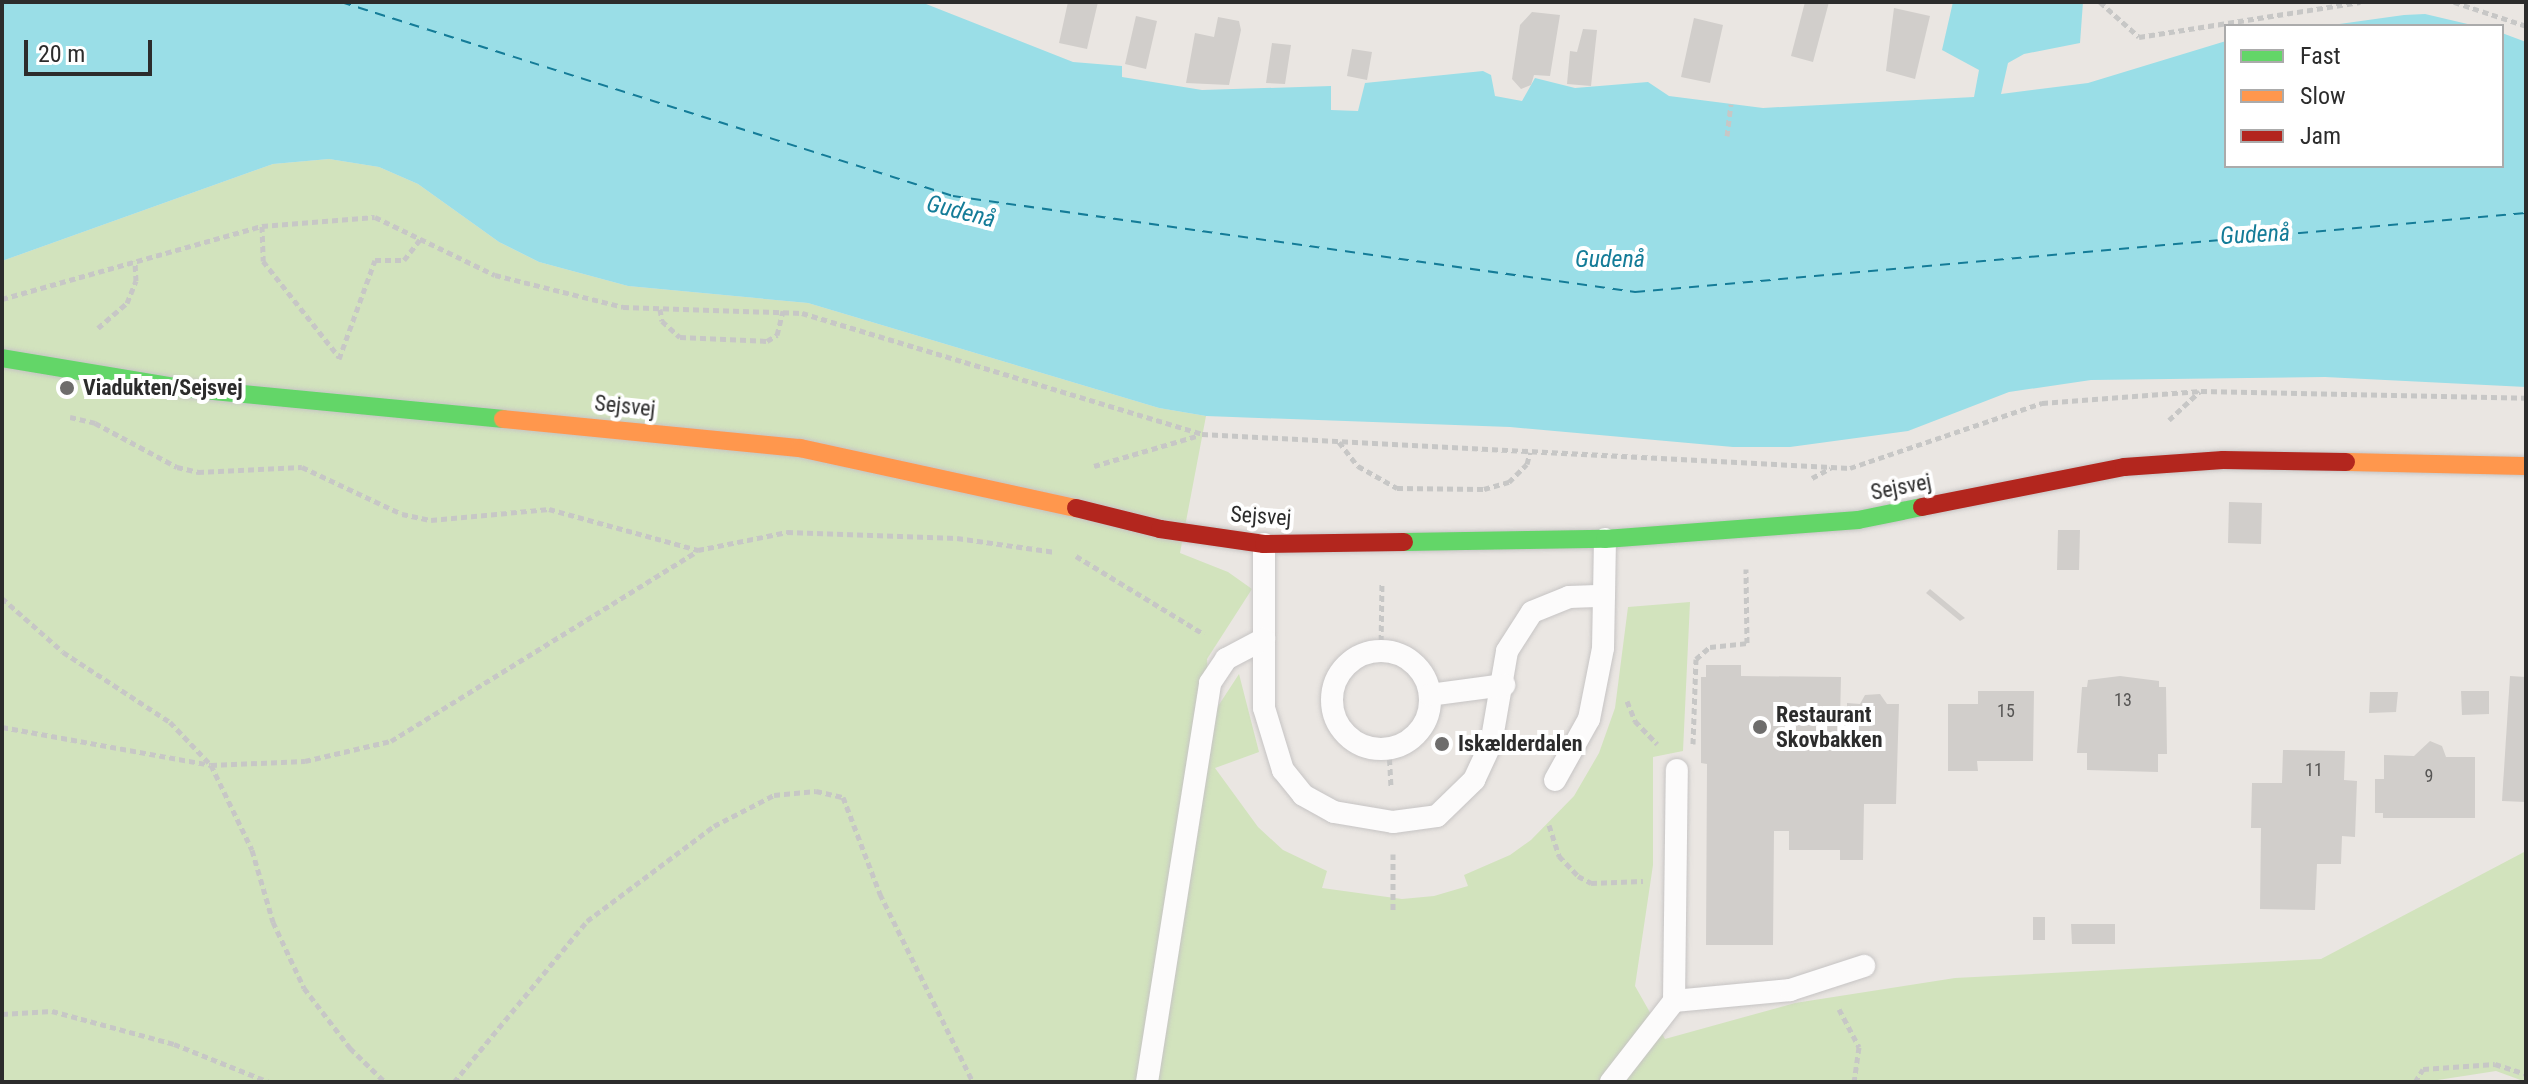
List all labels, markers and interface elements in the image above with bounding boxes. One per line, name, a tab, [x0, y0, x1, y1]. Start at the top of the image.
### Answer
scale bar	[28, 24, 156, 74]
legend	[2224, 24, 2504, 168]
text: 20 m	[38, 40, 85, 68]
text: Fast	[2300, 42, 2341, 70]
text: Slow	[2300, 82, 2346, 110]
text: Jam	[2300, 122, 2341, 150]
water label: Gudenå	[924, 190, 998, 234]
water label: Gudenå	[2219, 219, 2291, 251]
water label: Gudenå	[1575, 246, 1645, 274]
place label: Viadukten/Sejsvej	[83, 375, 243, 401]
marker: Viadukten/Sejsvej	[58, 379, 76, 397]
street label: Sejsvej	[593, 390, 657, 422]
street label: Sejsvej	[1868, 468, 1934, 506]
street label: Sejsvej	[1230, 501, 1292, 531]
house number: 13	[2114, 689, 2132, 711]
house number: 15	[1997, 700, 2015, 722]
place label: Restaurant Skovbakken	[1776, 701, 1882, 752]
marker: Restaurant Skovbakken	[1751, 718, 1769, 736]
place label: Iskælderdalen	[1458, 731, 1583, 757]
marker: Iskælderdalen	[1433, 735, 1451, 753]
house number: 11	[2305, 759, 2323, 781]
house number: 9	[2425, 765, 2433, 787]

